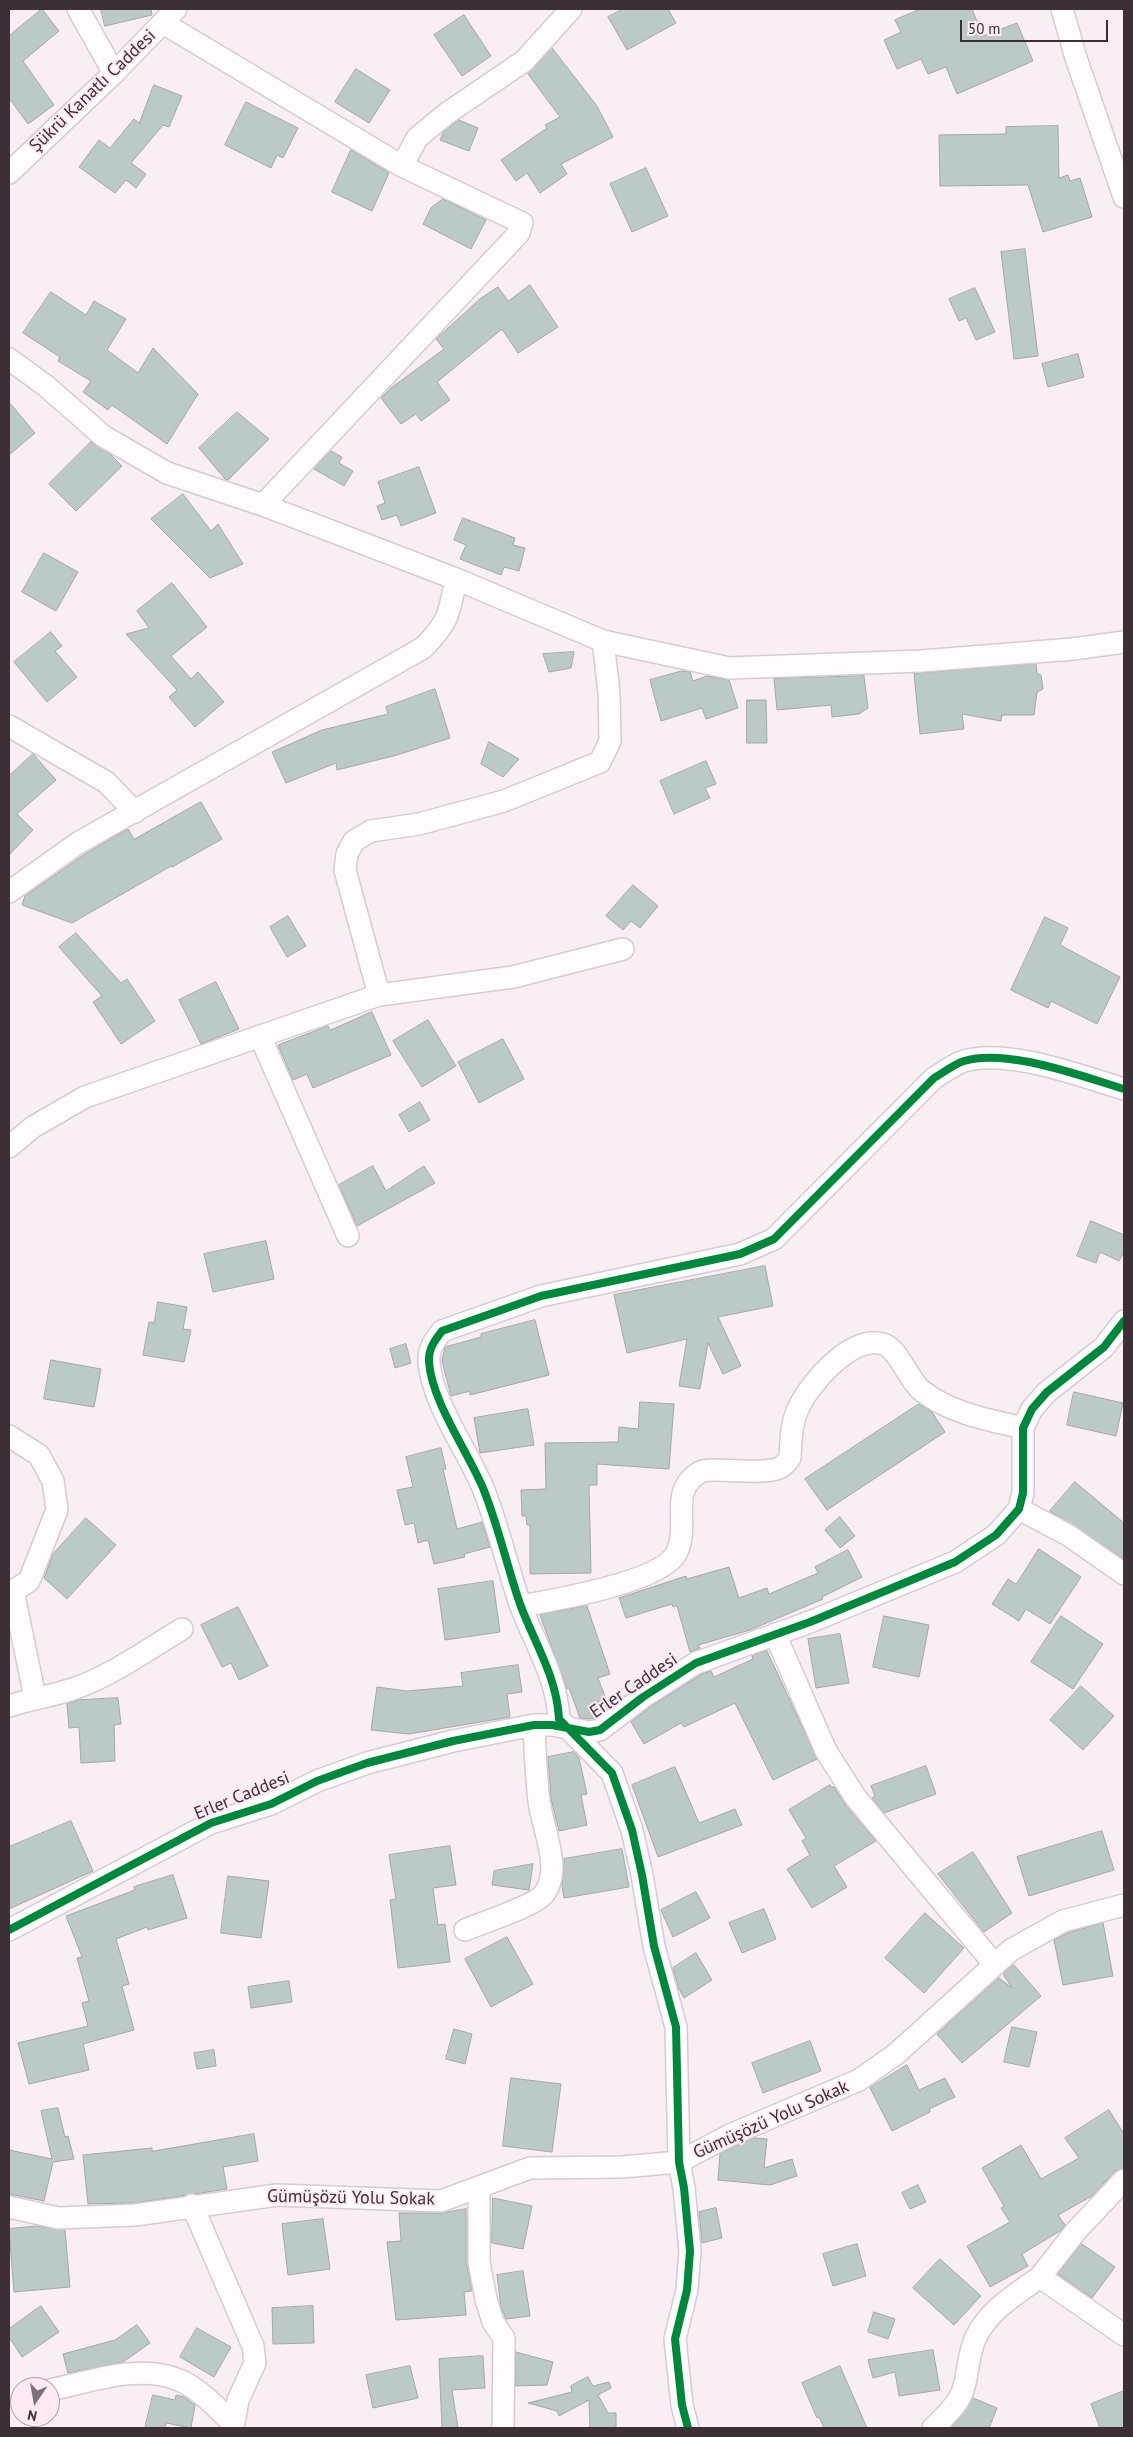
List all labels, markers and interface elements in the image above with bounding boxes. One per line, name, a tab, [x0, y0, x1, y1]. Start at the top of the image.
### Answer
scale bar	[963, 10, 1110, 42]
text: 50 m	[968, 19, 1001, 38]
street label: Şükrü Kanatlı Caddesi	[25, 25, 161, 157]
street label: Erler Caddesi	[586, 1649, 682, 1723]
street label: Erler Caddesi	[191, 1767, 293, 1825]
street label: Gümüşözü Yolu Sokak	[690, 2076, 852, 2164]
street label: Gümüşözü Yolu Sokak	[267, 2186, 435, 2210]
north arrow	[10, 2377, 60, 2427]
text: N	[26, 2406, 38, 2425]

